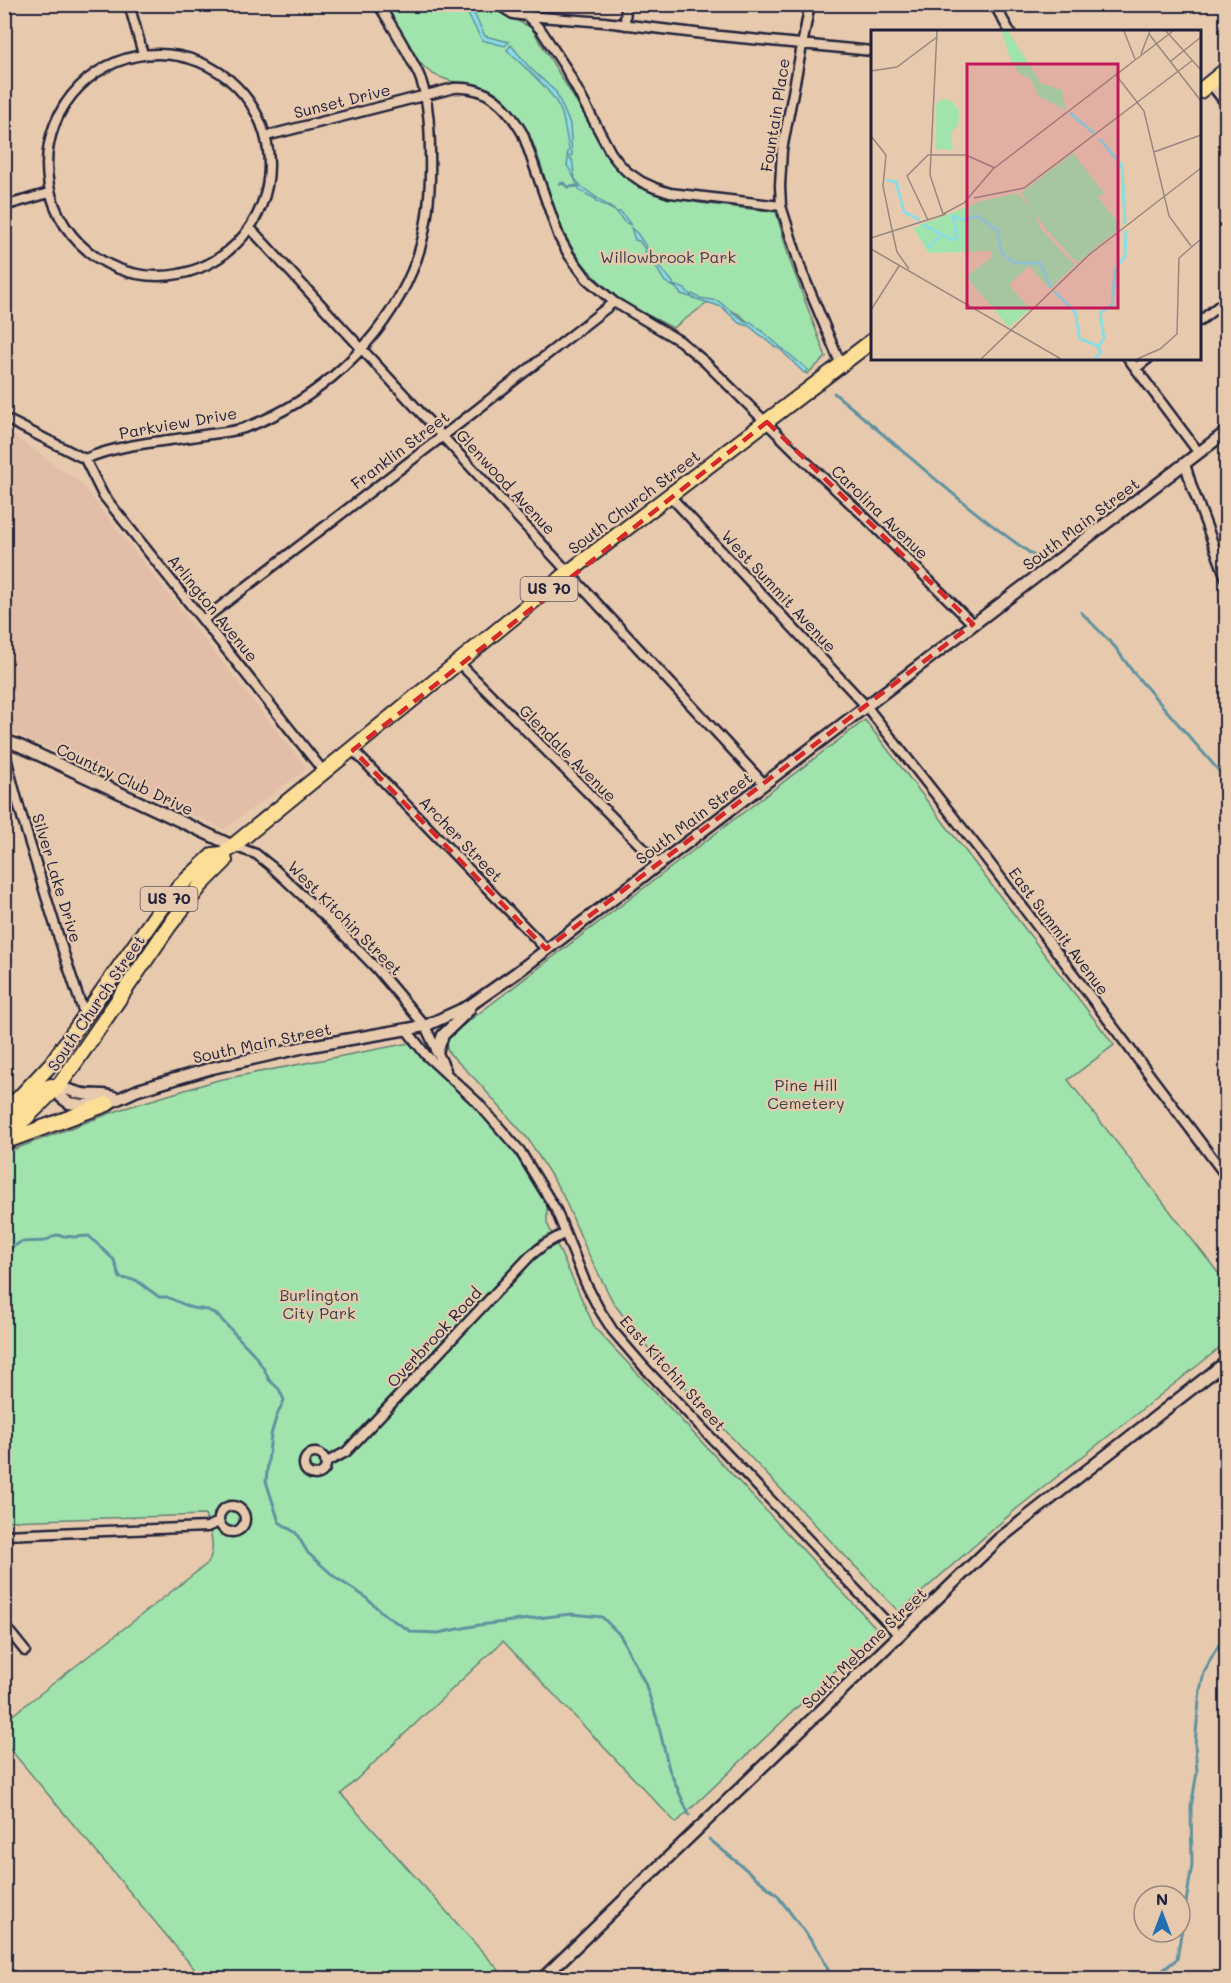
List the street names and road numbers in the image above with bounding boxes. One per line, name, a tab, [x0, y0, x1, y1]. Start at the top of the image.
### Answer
street label: Fountain Place	[755, 56, 794, 173]
street label: Sunset Drive	[291, 78, 392, 123]
street label: Parkview Drive	[117, 402, 239, 443]
street label: Franklin Street	[346, 406, 453, 494]
street label: Glenwood Avenue	[452, 425, 561, 539]
street label: South Church Street	[563, 445, 704, 558]
street label: Carolina Avenue	[827, 460, 933, 563]
street label: South Main Street	[1018, 473, 1143, 574]
street label: West Summit Avenue	[717, 525, 841, 656]
street label: Arlington Avenue	[164, 550, 263, 666]
road number: US 70	[520, 577, 578, 601]
street label: Glendale Avenue	[515, 700, 621, 806]
street label: Country Club Drive	[53, 738, 197, 820]
street label: South Main Street	[631, 767, 756, 868]
street label: Archer Street	[415, 791, 508, 886]
street label: Silver Lake Drive	[28, 811, 87, 945]
street label: West Kitchin Street	[284, 856, 407, 979]
street label: East Summit Avenue	[1004, 863, 1114, 999]
road number: US 70	[140, 887, 198, 911]
street label: South Church Street	[42, 930, 149, 1075]
street label: South Main Street	[191, 1018, 333, 1067]
street label: Overbrook Road	[382, 1282, 486, 1391]
street label: East Kitchin Street	[616, 1310, 731, 1435]
street label: South Mebane Street	[797, 1582, 931, 1713]

